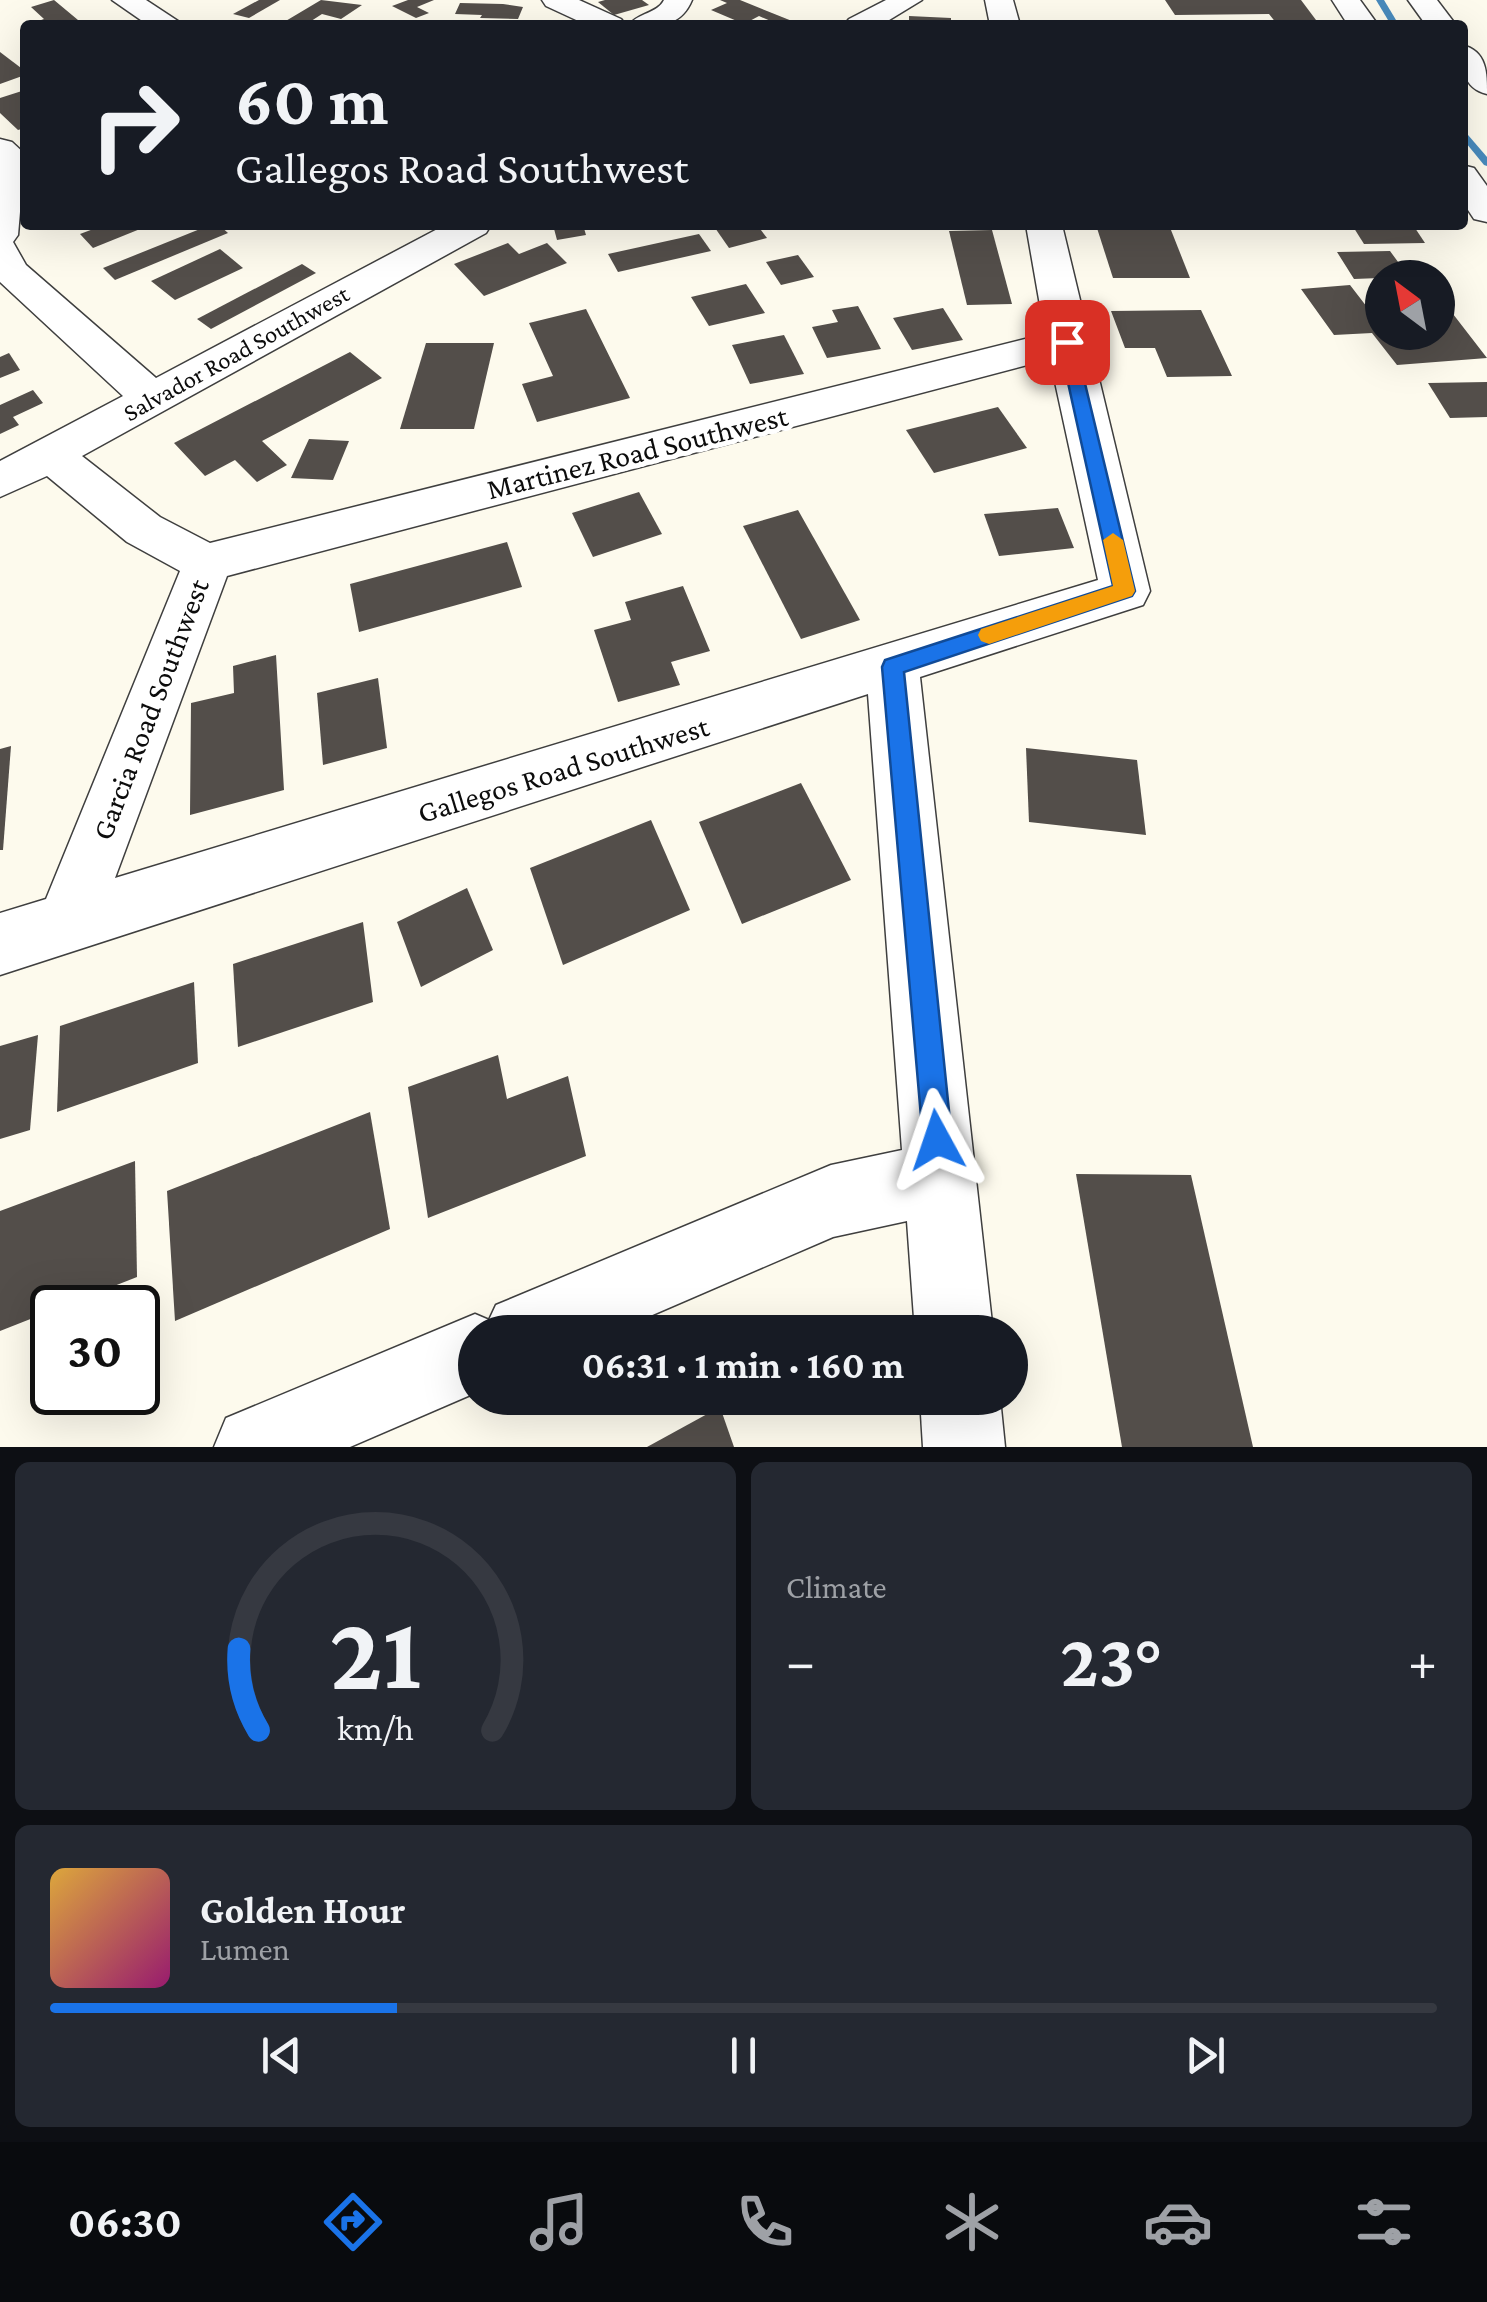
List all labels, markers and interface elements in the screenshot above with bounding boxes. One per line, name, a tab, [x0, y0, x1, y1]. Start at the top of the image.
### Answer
icon: right	[70, 60, 200, 190]
text: 60 m	[235, 61, 388, 139]
text: Gallegos Road Southwest	[235, 143, 689, 193]
north arrow	[1365, 260, 1455, 350]
map controls	[1365, 260, 1455, 350]
street label: Salvador Road Southwest	[119, 279, 354, 426]
pin	[1025, 300, 1110, 385]
icon: arrive	[1040, 315, 1095, 370]
street label: Martinez Road Southwest	[483, 398, 792, 505]
street label: Garcia Road Southwest	[85, 573, 215, 844]
street label: Gallegos Road Southwest	[414, 709, 714, 830]
position arrow	[885, 1088, 989, 1192]
speed limit sign: 30	[30, 1285, 160, 1415]
text: 06:31 · 1 min · 160 m	[582, 1344, 904, 1386]
text: Climate	[786, 1569, 887, 1605]
text: 21	[330, 1595, 421, 1710]
text: 23°	[1060, 1619, 1163, 1702]
text: −	[786, 1631, 815, 1692]
text: +	[1408, 1631, 1437, 1692]
text: km/h	[337, 1708, 414, 1748]
text: Golden Hour	[200, 1889, 406, 1931]
text: Lumen	[200, 1931, 290, 1967]
icon: previous	[254, 2028, 309, 2083]
icon: pause	[716, 2028, 771, 2083]
icon: next	[1178, 2028, 1233, 2083]
icon: directions	[318, 2187, 388, 2257]
icon: music	[524, 2187, 594, 2257]
icon: phone	[730, 2187, 800, 2257]
icon: climate	[937, 2187, 1007, 2257]
icon: car	[1143, 2187, 1213, 2257]
icon: filters	[1349, 2187, 1419, 2257]
text: 06:30	[68, 2197, 182, 2247]

